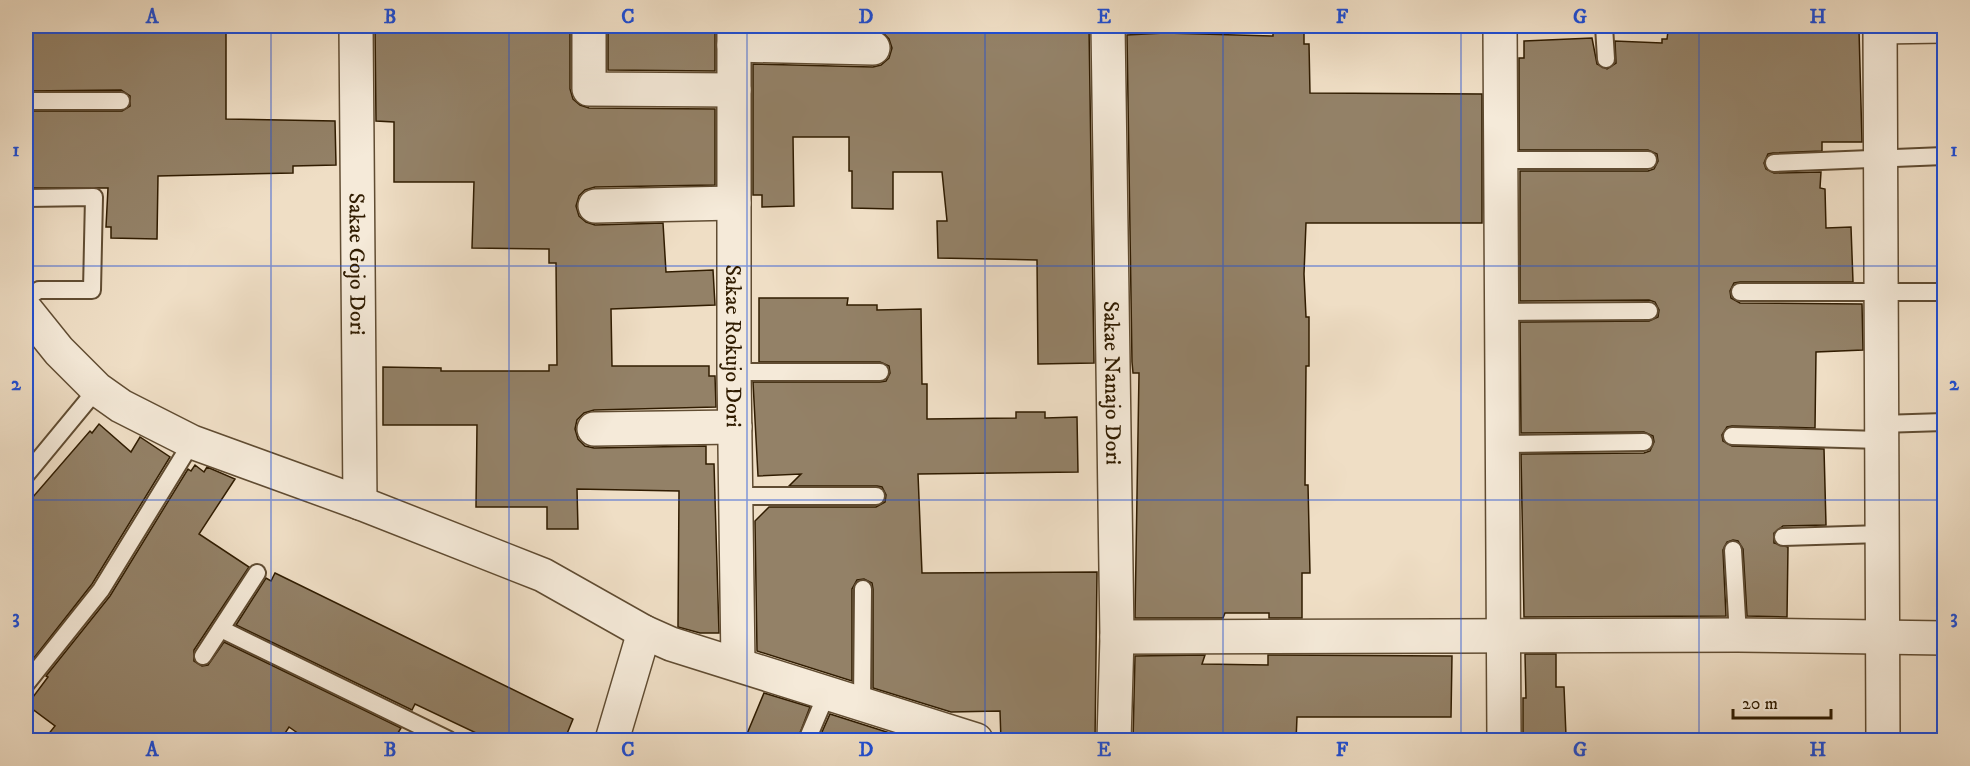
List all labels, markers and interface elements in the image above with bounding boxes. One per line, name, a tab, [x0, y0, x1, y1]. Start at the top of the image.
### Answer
text: A	[145, 5, 160, 30]
text: B	[384, 5, 396, 30]
text: C	[621, 5, 635, 30]
text: D	[859, 5, 874, 30]
text: E	[1097, 5, 1111, 30]
text: F	[1336, 5, 1349, 30]
text: G	[1573, 5, 1587, 30]
text: H	[1810, 5, 1827, 30]
text: 1	[12, 138, 20, 163]
text: 1	[1950, 138, 1958, 163]
street label: Sakae Gojo Dori	[342, 193, 371, 335]
street label: Sakae Rokujo Dori	[719, 264, 747, 428]
street label: Sakae Nanajo Dori	[1097, 301, 1126, 465]
text: 2	[11, 372, 22, 397]
text: 2	[1949, 372, 1960, 397]
text: 3	[12, 605, 20, 630]
text: 3	[1950, 605, 1958, 630]
scale bar	[1733, 682, 1830, 720]
text: 20 m	[1742, 693, 1778, 715]
text: A	[145, 738, 160, 763]
text: B	[384, 738, 396, 763]
text: C	[621, 738, 635, 763]
text: D	[859, 738, 874, 763]
text: E	[1097, 738, 1111, 763]
text: F	[1336, 738, 1349, 763]
text: G	[1573, 738, 1587, 763]
text: H	[1810, 738, 1827, 763]

